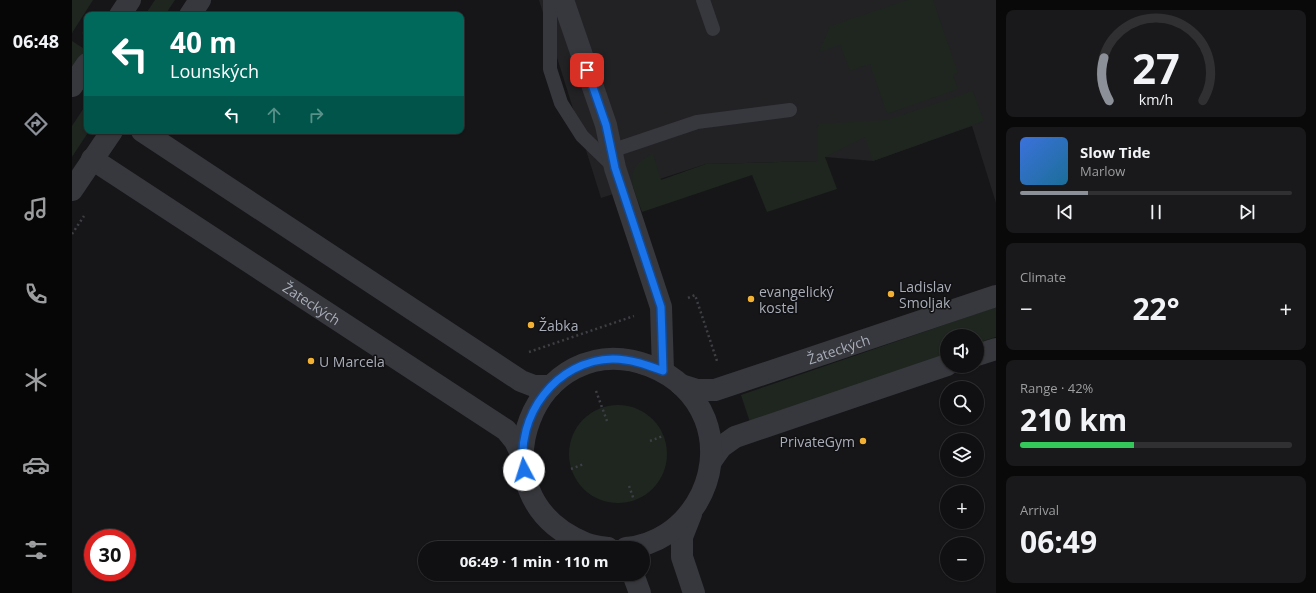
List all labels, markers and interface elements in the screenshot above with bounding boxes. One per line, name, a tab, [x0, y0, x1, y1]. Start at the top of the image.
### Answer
text: 40 m	[170, 23, 237, 61]
icon: left	[104, 28, 156, 80]
text: 06:48	[13, 29, 59, 53]
text: 27	[1132, 40, 1180, 96]
pin	[570, 53, 604, 87]
text: Lounských	[170, 59, 259, 83]
icon: arrive	[576, 59, 598, 81]
text: km/h	[1139, 90, 1173, 109]
icon: left	[221, 104, 243, 126]
icon: ahead	[263, 104, 285, 126]
icon: right	[305, 104, 327, 126]
icon: directions	[22, 110, 50, 138]
text: Slow Tide	[1080, 142, 1150, 162]
text: Marlow	[1080, 162, 1125, 180]
icon: music	[22, 195, 50, 223]
icon: previous	[1054, 201, 1076, 223]
icon: pause	[1145, 201, 1167, 223]
icon: next	[1236, 201, 1258, 223]
text: Climate	[1020, 268, 1066, 286]
street label: Žateckých	[280, 277, 344, 329]
place label: Ladislav Smoljak	[899, 277, 951, 312]
icon: phone	[22, 280, 50, 308]
place label: evangelický kostel	[759, 282, 835, 317]
text: 22°	[1132, 288, 1180, 329]
marker: Ladislav Smoljak	[886, 289, 896, 299]
text: −	[1020, 293, 1033, 323]
text: +	[1279, 293, 1292, 323]
marker: evangelický kostel	[746, 294, 756, 304]
place label: Žabka	[539, 316, 579, 335]
marker: Žabka	[526, 320, 536, 330]
street label: Žateckých	[805, 329, 872, 368]
map controls	[940, 329, 984, 581]
button: sound	[940, 329, 984, 373]
place label: U Marcela	[319, 352, 385, 371]
marker: U Marcela	[306, 356, 316, 366]
icon: climate	[22, 366, 50, 394]
text: Range · 42%	[1020, 379, 1093, 397]
button: search	[940, 381, 984, 425]
text: 210 km	[1020, 399, 1127, 440]
place label: PrivateGym	[780, 432, 855, 451]
button: layers	[940, 433, 984, 477]
marker: PrivateGym	[858, 436, 868, 446]
position arrow	[503, 449, 545, 491]
icon: car	[22, 451, 50, 479]
button: +	[940, 485, 984, 529]
text: Arrival	[1020, 501, 1059, 519]
text: 06:49	[1020, 521, 1097, 562]
speed limit sign: 30	[84, 529, 136, 581]
icon: filters	[22, 536, 50, 564]
button: −	[940, 537, 984, 581]
text: 06:49 · 1 min · 110 m	[460, 551, 608, 571]

